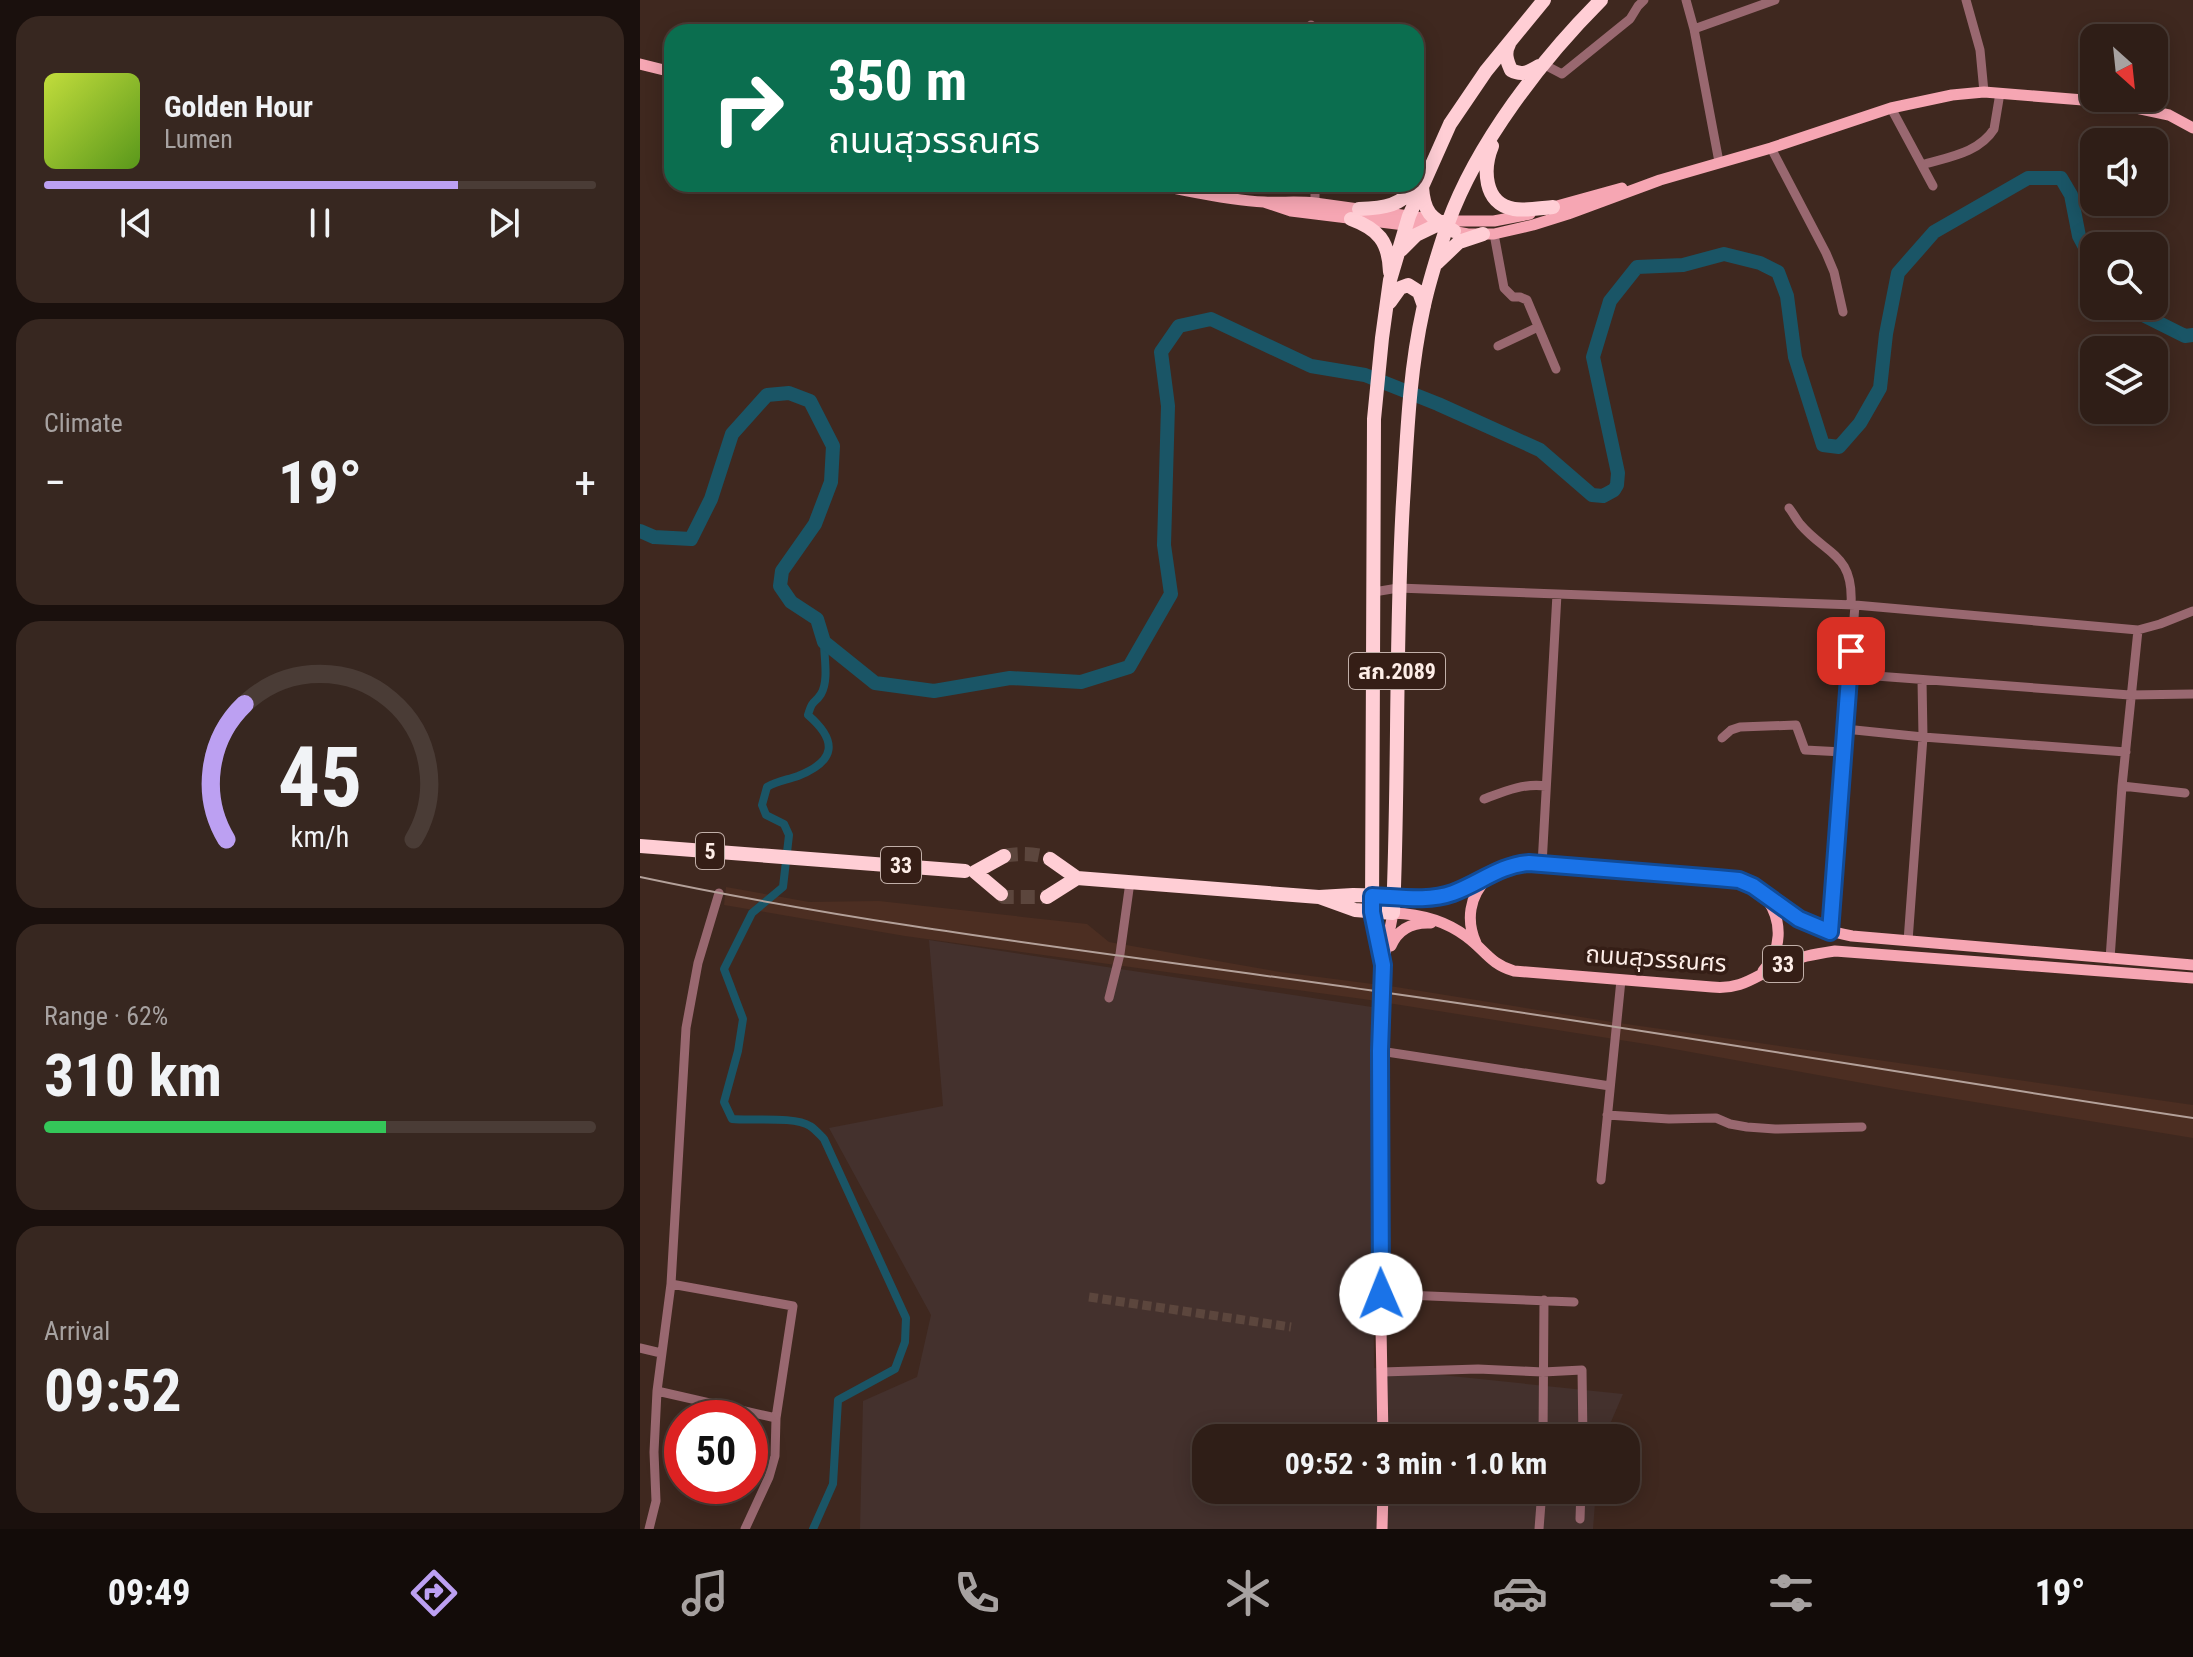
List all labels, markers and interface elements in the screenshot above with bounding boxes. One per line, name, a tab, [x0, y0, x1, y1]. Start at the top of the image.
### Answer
north arrow	[2080, 24, 2168, 112]
map controls	[2080, 24, 2168, 424]
text: 350 m	[828, 48, 967, 114]
icon: right	[696, 56, 800, 160]
text: Golden Hour	[164, 89, 313, 124]
text: ถนนสุวรรณศร	[828, 120, 1040, 162]
text: Lumen	[164, 124, 233, 154]
button: sound	[2080, 128, 2168, 216]
icon: previous	[114, 201, 158, 245]
icon: pause	[298, 201, 342, 245]
icon: next	[482, 201, 526, 245]
button: search	[2080, 232, 2168, 320]
button: layers	[2080, 336, 2168, 424]
text: Climate	[44, 408, 123, 438]
text: 19°	[278, 447, 362, 518]
text: −	[44, 457, 66, 509]
text: +	[574, 457, 596, 509]
pin	[1817, 617, 1885, 685]
icon: arrive	[1829, 629, 1873, 673]
road number: สก.2089	[1349, 653, 1445, 689]
text: 45	[278, 729, 362, 826]
text: km/h	[291, 821, 349, 855]
road number: 5	[696, 833, 724, 869]
road number: 33	[881, 847, 921, 883]
street label: ถนนสุวรรณศร	[1584, 940, 1728, 979]
road number: 33	[1763, 946, 1803, 982]
text: Range · 62%	[44, 1001, 168, 1031]
text: 310 km	[44, 1040, 222, 1111]
position arrow	[1339, 1252, 1423, 1336]
text: Arrival	[44, 1316, 110, 1346]
text: 09:52	[44, 1355, 182, 1426]
speed limit sign: 50	[664, 1400, 768, 1504]
text: 09:52 · 3 min · 1.0 km	[1285, 1446, 1547, 1481]
icon: directions	[406, 1565, 462, 1621]
icon: music	[677, 1565, 733, 1621]
icon: phone	[949, 1565, 1005, 1621]
icon: climate	[1220, 1565, 1276, 1621]
icon: car	[1492, 1565, 1548, 1621]
icon: filters	[1763, 1565, 1819, 1621]
text: 09:49	[108, 1572, 190, 1614]
text: 19°	[2035, 1572, 2085, 1614]

